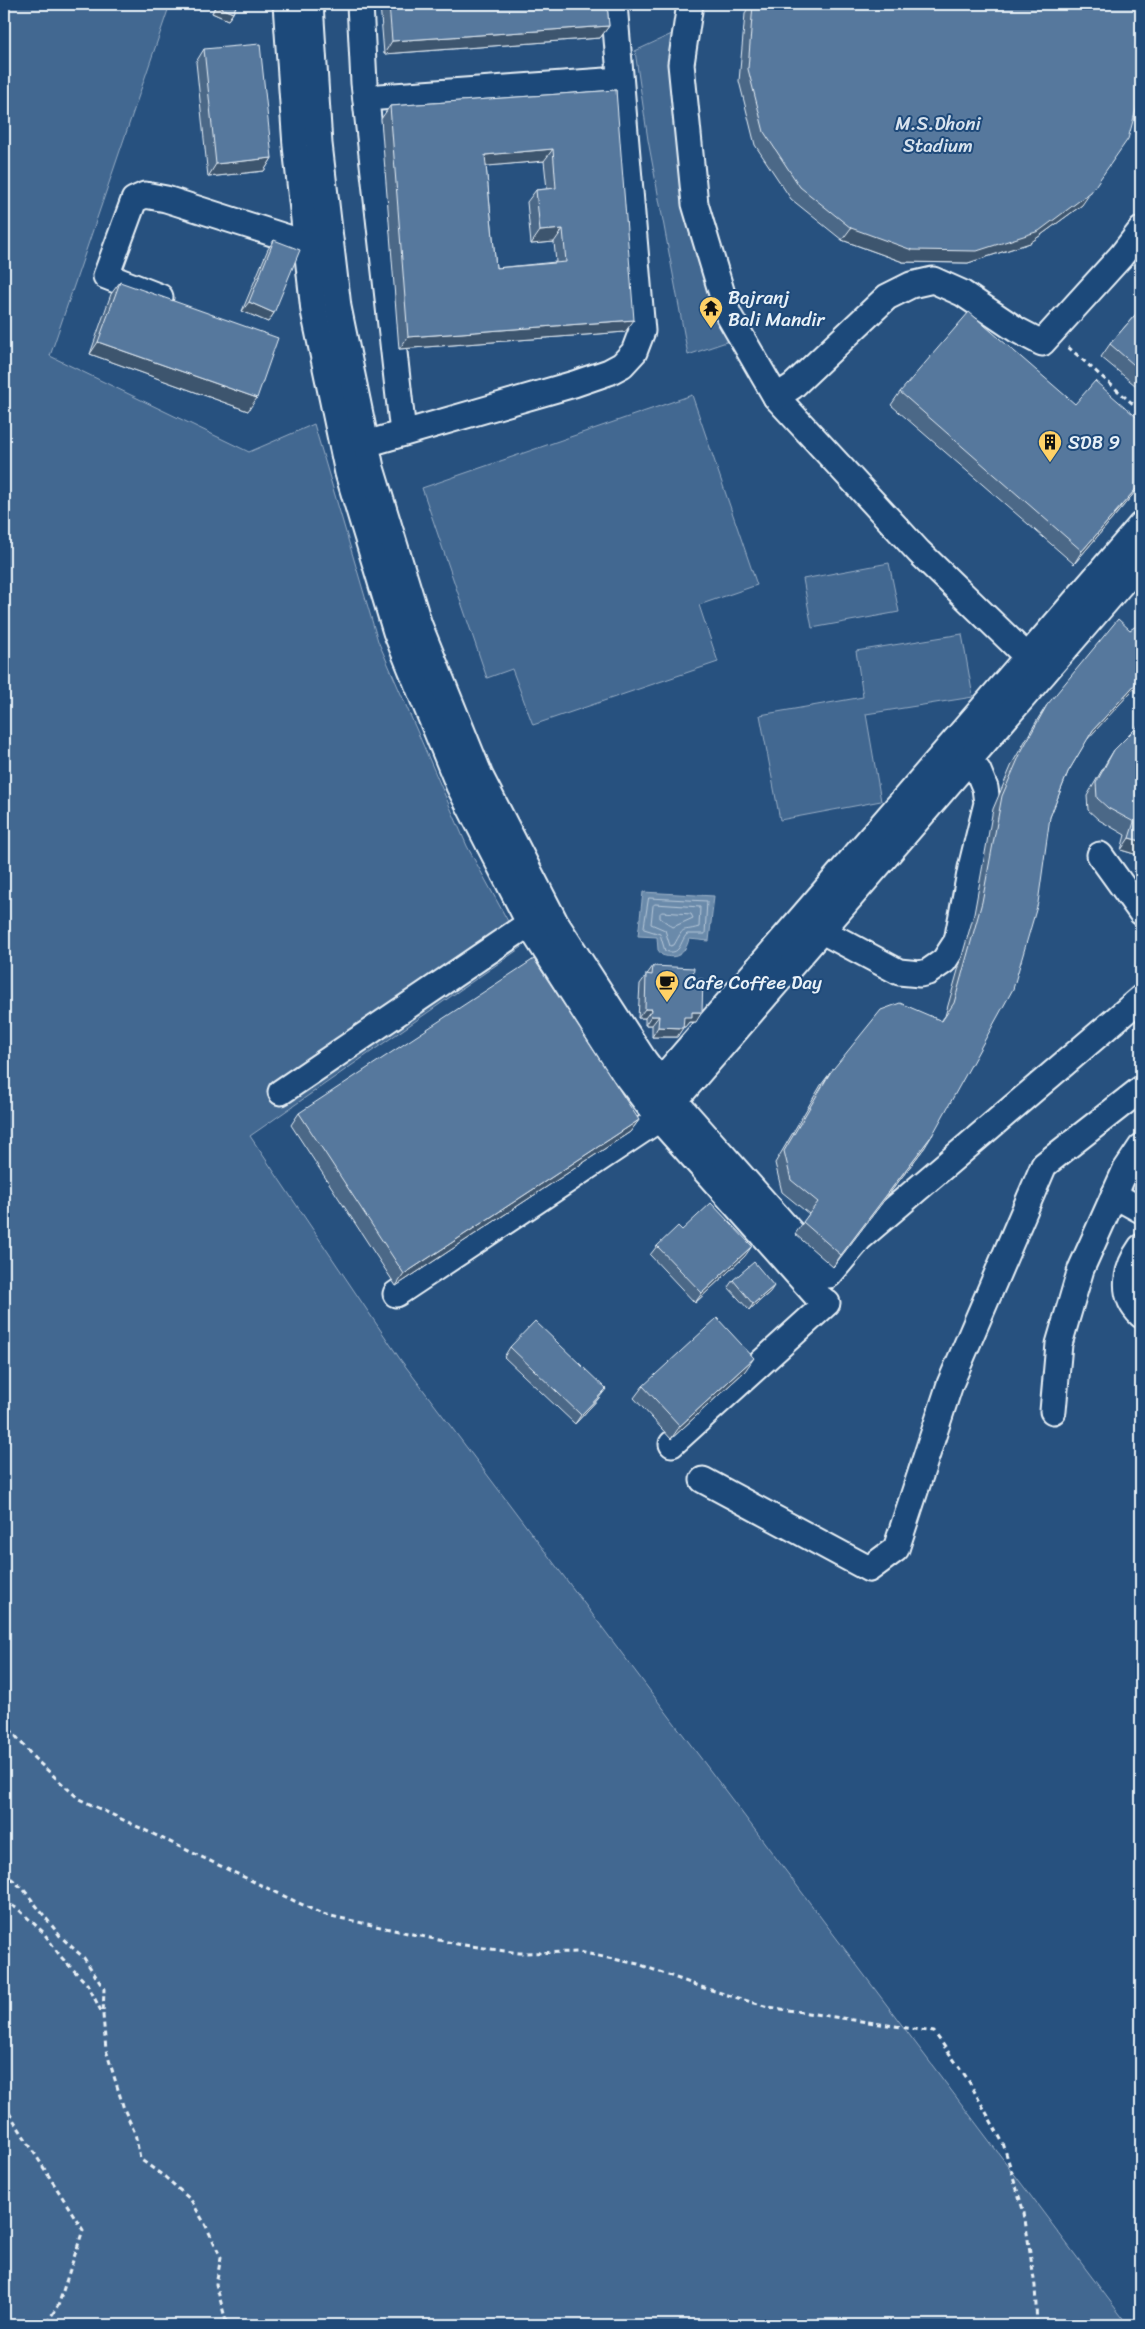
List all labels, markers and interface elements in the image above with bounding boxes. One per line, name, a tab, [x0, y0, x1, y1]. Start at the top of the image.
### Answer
park label: M.S.Dhoni Stadium	[895, 107, 981, 162]
place label: Bajranj Bali Mandir	[728, 281, 825, 336]
temple icon: Bajranj Bali Mandir	[698, 295, 724, 329]
place label: SDB 9	[1068, 426, 1120, 459]
building icon: SDB 9	[1037, 429, 1063, 463]
place label: Cafe Coffee Day	[684, 966, 822, 999]
cafe icon: Cafe Coffee Day	[654, 969, 680, 1003]

